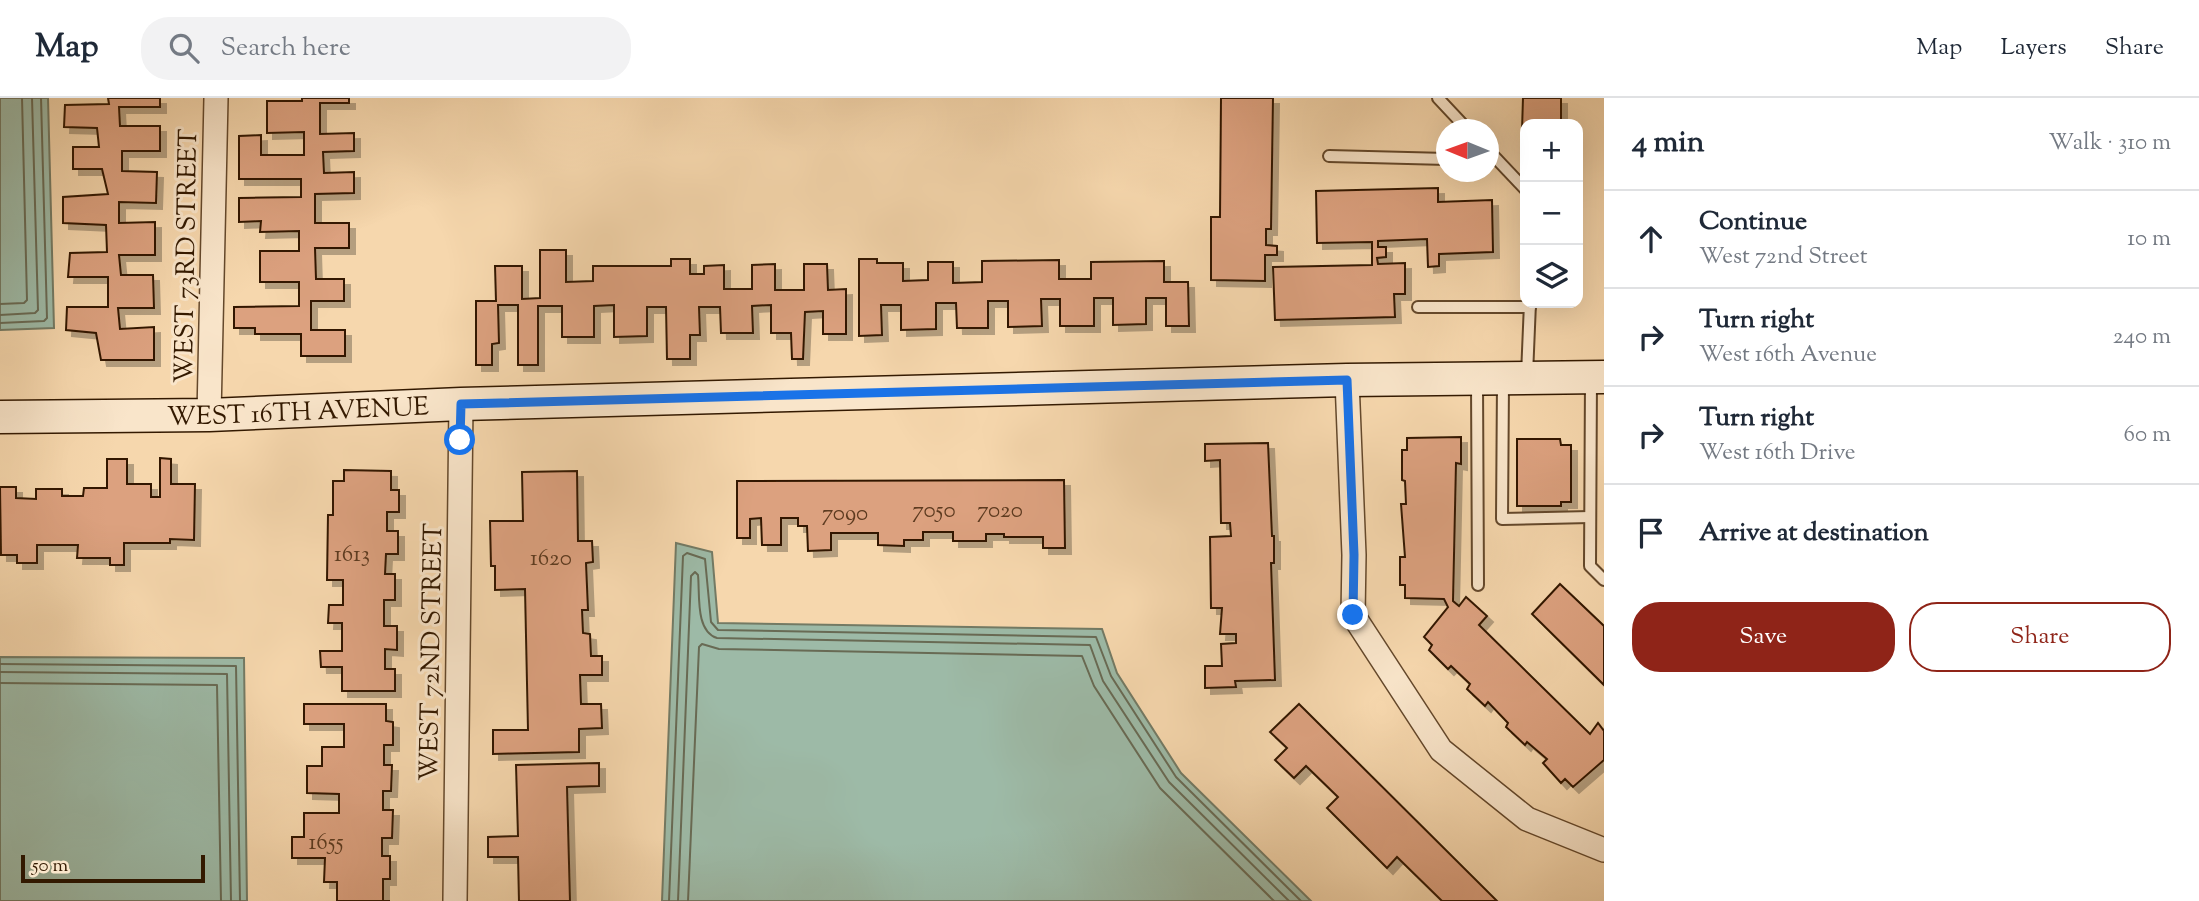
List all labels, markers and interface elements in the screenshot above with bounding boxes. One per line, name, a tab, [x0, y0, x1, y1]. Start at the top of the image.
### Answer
search box	[141, 17, 631, 80]
text: Map	[35, 24, 99, 72]
icon: search	[165, 29, 203, 67]
text: Search here	[221, 30, 351, 67]
text: Map	[1916, 31, 1962, 65]
text: Layers	[2000, 31, 2067, 65]
text: Share	[2105, 31, 2164, 65]
north arrow	[1436, 119, 1499, 182]
map controls	[1520, 119, 1583, 308]
button: +	[1520, 119, 1583, 182]
text: 4 min	[1632, 122, 1705, 165]
text: Walk · 310 m	[2048, 127, 2171, 160]
street label: WEST 73RD STREET	[167, 129, 208, 384]
button: −	[1520, 182, 1583, 245]
text: Continue	[1699, 204, 1807, 241]
icon: ahead	[1632, 220, 1670, 258]
text: 10 m	[2127, 223, 2171, 256]
text: West 72nd Street	[1699, 241, 1868, 274]
button: layers	[1520, 245, 1583, 308]
text: Turn right	[1699, 302, 1814, 339]
icon: right	[1632, 318, 1670, 356]
text: 240 m	[2113, 321, 2171, 354]
text: West 16th Avenue	[1699, 339, 1877, 372]
street label: WEST 16TH AVENUE	[167, 389, 430, 436]
text: Turn right	[1699, 400, 1814, 437]
icon: right	[1632, 416, 1670, 454]
text: 60 m	[2123, 419, 2171, 452]
route start	[444, 424, 475, 455]
text: West 16th Drive	[1699, 437, 1856, 470]
house number: 7050	[912, 495, 956, 528]
house number: 7020	[977, 495, 1023, 528]
house number: 7090	[822, 498, 868, 531]
icon: arrive	[1632, 514, 1670, 552]
text: Arrive at destination	[1699, 515, 1929, 552]
street label: WEST 72ND STREET	[412, 523, 453, 781]
house number: 1613	[334, 539, 370, 572]
house number: 1620	[530, 543, 572, 576]
route end	[1337, 599, 1368, 630]
button: Save	[1632, 602, 1895, 672]
button: Share	[1909, 602, 2171, 672]
house number: 1655	[308, 827, 344, 860]
scale bar	[21, 852, 205, 884]
text: 50 m	[32, 853, 68, 880]

